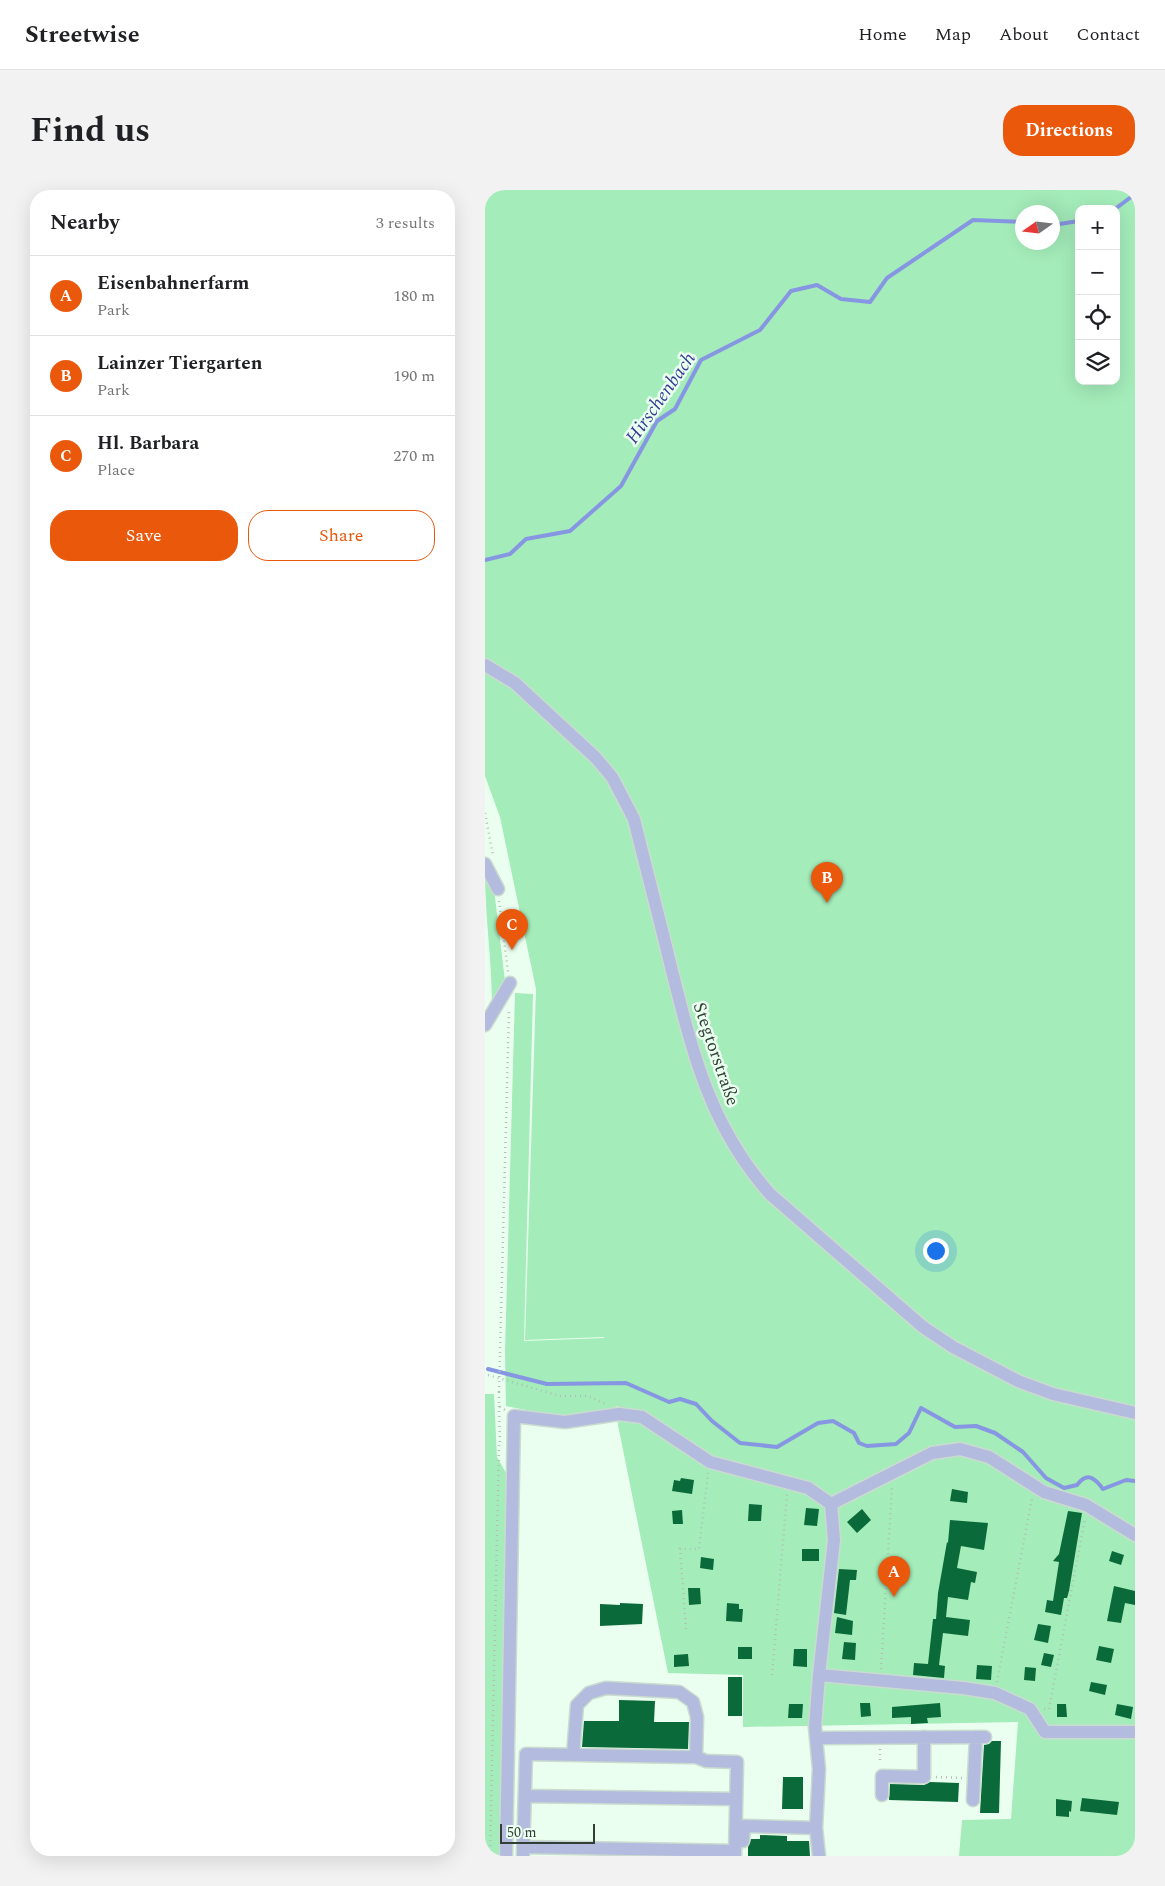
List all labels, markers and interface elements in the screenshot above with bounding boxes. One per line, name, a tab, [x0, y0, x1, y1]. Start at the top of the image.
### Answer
text: Streetwise	[25, 17, 140, 53]
text: Home	[858, 21, 907, 48]
text: Map	[935, 21, 971, 48]
text: About	[999, 21, 1049, 48]
text: Contact	[1077, 21, 1140, 48]
text: Find us	[30, 104, 150, 157]
button: Directions	[1003, 105, 1135, 156]
north arrow	[1015, 205, 1060, 250]
map controls	[1075, 205, 1120, 385]
button: +	[1075, 205, 1120, 250]
text: Nearby	[50, 207, 120, 239]
text: 3 results	[376, 211, 435, 235]
button: −	[1075, 250, 1120, 295]
text: Eisenbahnerfarm	[97, 269, 249, 298]
text: A	[60, 284, 72, 308]
text: 180 m	[393, 284, 435, 308]
button: locate	[1075, 295, 1120, 340]
text: Park	[97, 298, 130, 322]
button: layers	[1075, 340, 1120, 385]
water label: Hirschenbach	[619, 346, 703, 450]
text: Lainzer Tiergarten	[97, 349, 262, 378]
text: B	[60, 364, 72, 388]
text: 190 m	[393, 364, 435, 388]
text: Park	[97, 378, 130, 402]
text: Hl. Barbara	[97, 429, 199, 458]
text: C	[60, 444, 72, 468]
text: 270 m	[393, 444, 435, 468]
text: Place	[97, 458, 135, 482]
button: Save	[50, 510, 238, 561]
button: Share	[248, 510, 435, 561]
pin: B	[811, 862, 843, 903]
pin: C	[496, 909, 528, 950]
street label: Stegtorstraße	[686, 999, 746, 1109]
your location	[923, 1238, 949, 1264]
pin: A	[878, 1556, 910, 1597]
scale bar	[500, 1821, 595, 1844]
text: 50 m	[507, 1822, 537, 1843]

